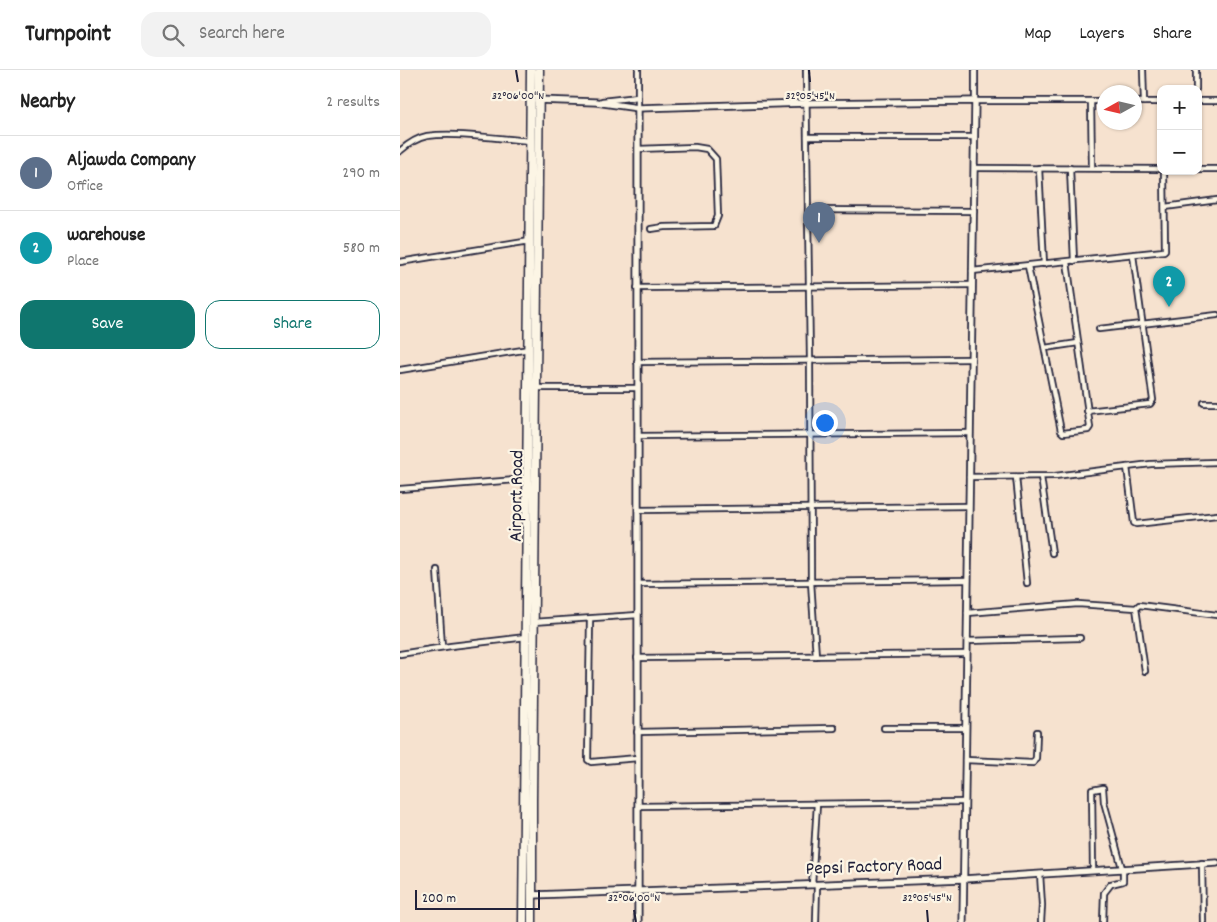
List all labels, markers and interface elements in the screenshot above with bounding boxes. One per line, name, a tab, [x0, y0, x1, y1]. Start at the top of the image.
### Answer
search box	[141, 12, 491, 57]
text: Turnpoint	[25, 18, 111, 52]
icon: search	[159, 21, 187, 49]
text: Search here	[199, 21, 285, 48]
text: Map	[1024, 22, 1051, 47]
text: Layers	[1079, 22, 1125, 47]
text: Share	[1153, 22, 1192, 47]
north arrow	[1097, 85, 1142, 130]
map controls	[1157, 85, 1202, 175]
button: +	[1157, 85, 1202, 130]
text: Nearby	[20, 88, 75, 118]
text: 32°06'00"N	[492, 88, 544, 105]
text: 32°05'45"N	[785, 88, 835, 105]
text: 2 results	[326, 91, 380, 114]
button: −	[1157, 130, 1202, 175]
text: Aljawda Company	[67, 148, 195, 175]
text: 1	[34, 162, 38, 185]
text: 290 m	[342, 162, 380, 185]
text: Office	[67, 175, 103, 198]
pin: 1	[803, 202, 835, 243]
text: warehouse	[67, 223, 145, 250]
text: 2	[33, 237, 40, 260]
text: 580 m	[343, 237, 380, 260]
text: Place	[67, 250, 99, 273]
pin: 2	[1153, 266, 1185, 307]
button: Save	[20, 300, 195, 349]
button: Share	[205, 300, 380, 349]
your location	[812, 410, 838, 436]
street label: Airport Road	[504, 450, 532, 542]
street label: Pepsi Factory Road	[805, 852, 943, 884]
scale bar	[415, 887, 540, 910]
text: 200 m	[422, 889, 456, 909]
text: 32°06'00"N	[608, 890, 660, 907]
text: 32°05'45"N	[902, 890, 952, 907]

